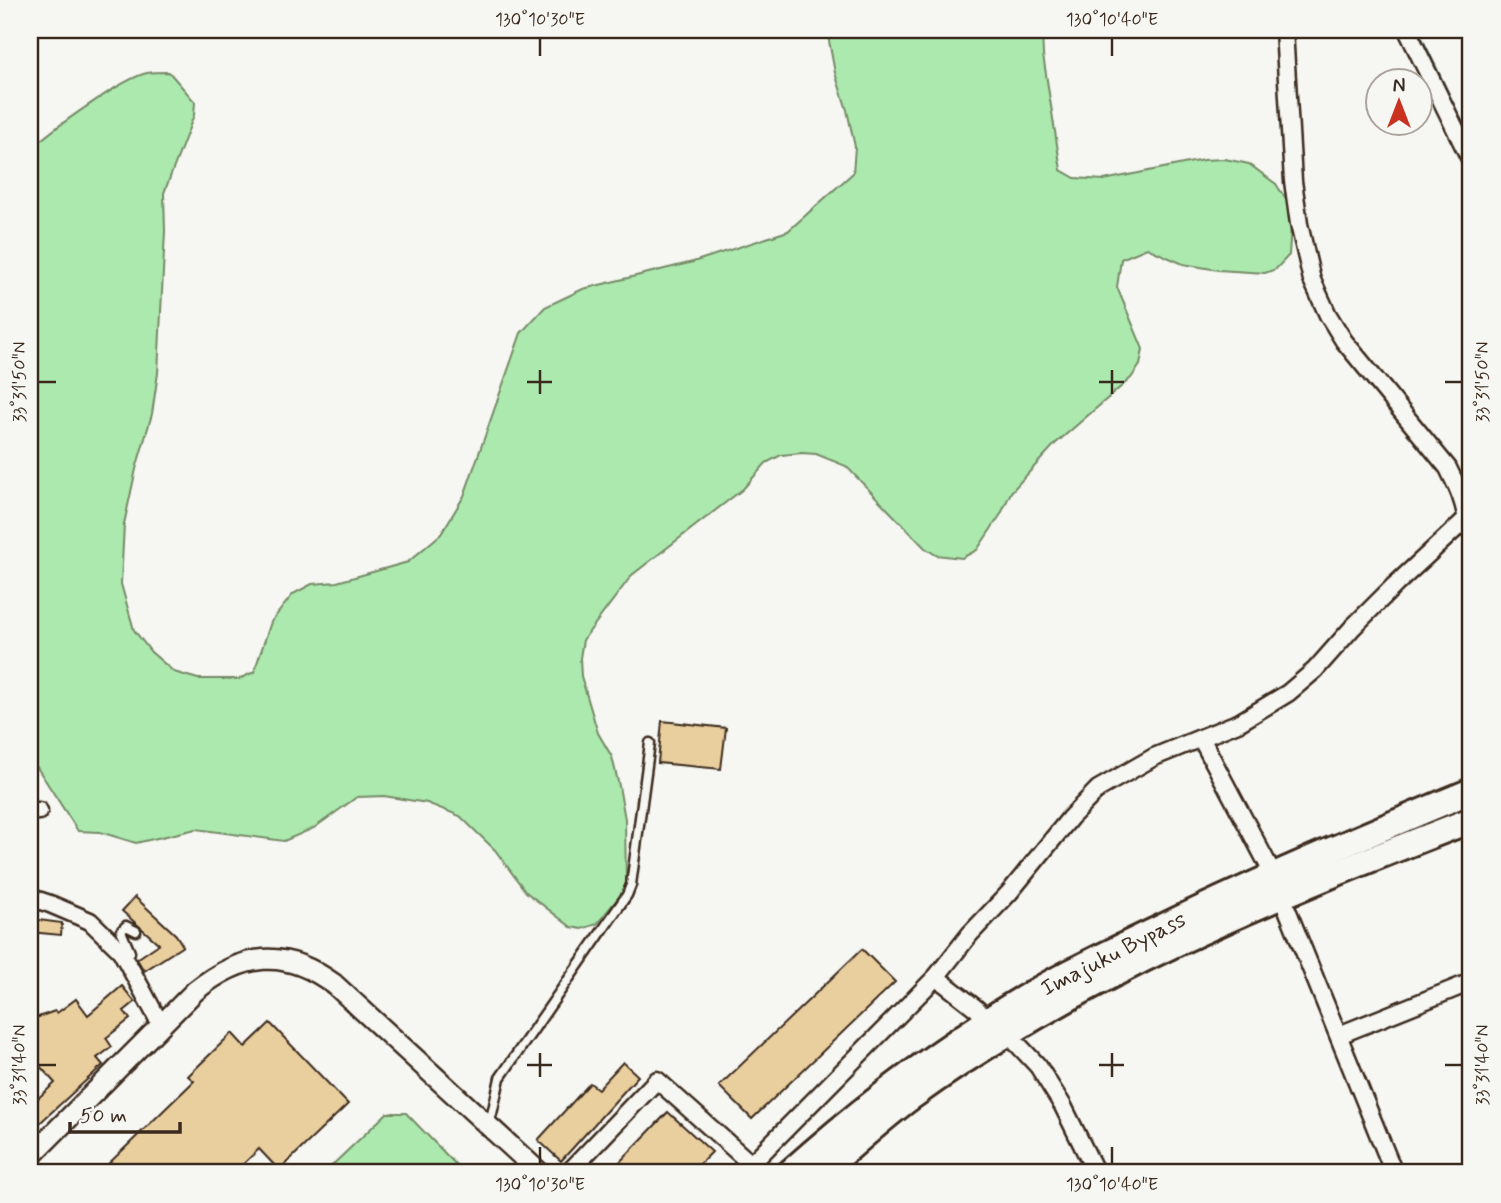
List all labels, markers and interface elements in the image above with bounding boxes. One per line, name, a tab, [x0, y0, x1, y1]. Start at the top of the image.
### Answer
text: 130°10'30"E	[495, 8, 585, 32]
text: 130°10'40"E	[1066, 8, 1158, 32]
north arrow	[1364, 66, 1434, 136]
text: N	[1393, 74, 1405, 99]
text: 33°31'50"N	[8, 341, 32, 423]
text: 33°31'50"N	[1471, 341, 1495, 423]
street label: Imajuku Bypass	[1036, 905, 1192, 1004]
text: 33°31'40"N	[8, 1025, 32, 1105]
text: 33°31'40"N	[1471, 1025, 1495, 1105]
scale bar	[70, 1091, 180, 1135]
text: 50 m	[80, 1102, 127, 1130]
text: 130°10'30"E	[495, 1173, 585, 1197]
text: 130°10'40"E	[1066, 1173, 1158, 1197]

